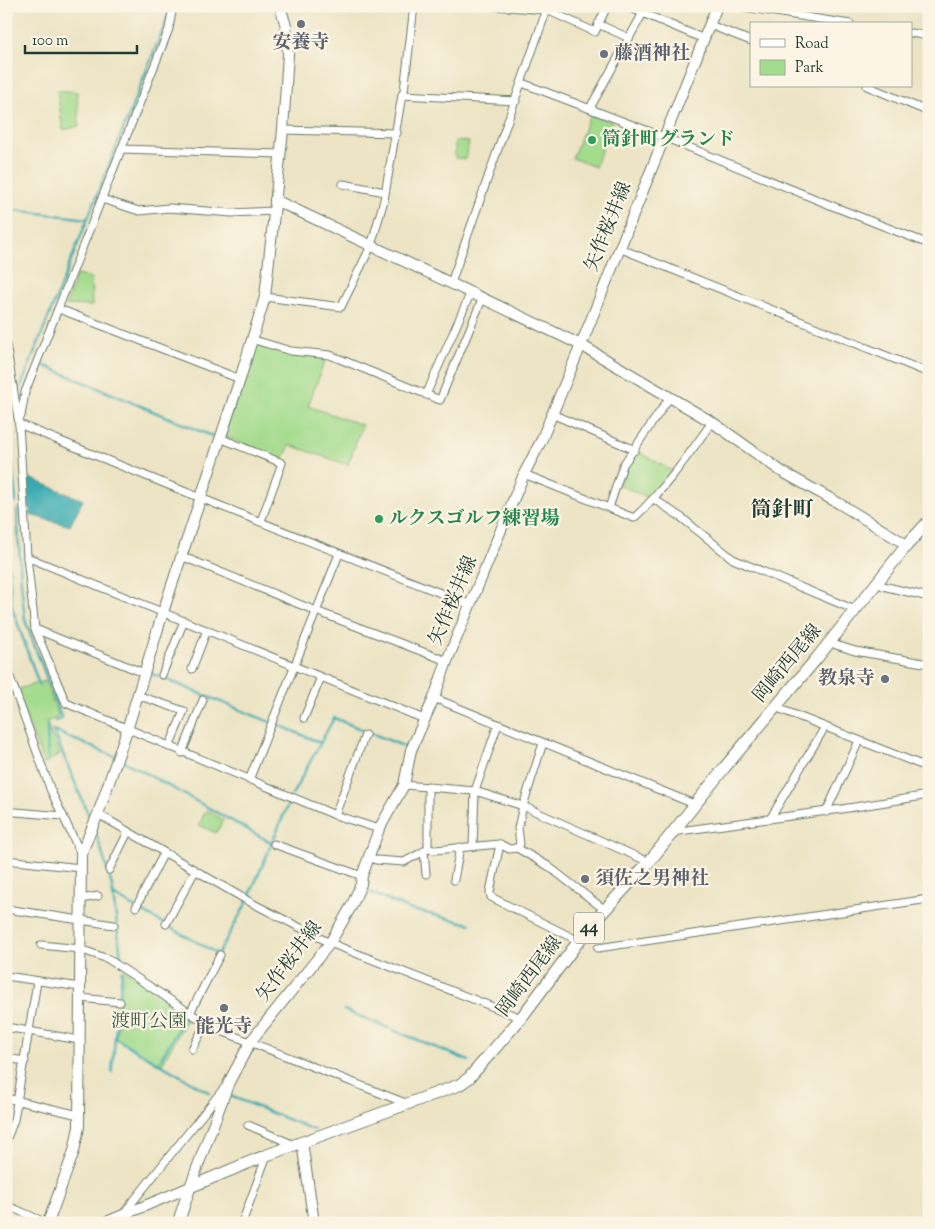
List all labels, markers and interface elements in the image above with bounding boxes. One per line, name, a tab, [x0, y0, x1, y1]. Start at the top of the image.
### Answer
marker: 安養寺	[295, 18, 307, 30]
scale bar	[25, 22, 138, 54]
legend	[750, 22, 912, 88]
place label: 安養寺	[272, 30, 330, 57]
text: 100 m	[32, 31, 69, 52]
text: Road	[795, 34, 829, 55]
place label: 藤酒神社	[614, 41, 690, 68]
marker: 藤酒神社	[598, 48, 610, 60]
text: Park	[795, 58, 824, 79]
place label: 筒針町グランド	[602, 127, 735, 154]
marker: 筒針町グランド	[586, 134, 598, 146]
street label: 矢作桜井線	[579, 178, 639, 276]
district label: 筒針町	[751, 496, 814, 526]
place label: ルクスゴルフ練習場	[389, 506, 559, 533]
marker: ルクスゴルフ練習場	[373, 513, 385, 525]
street label: 矢作桜井線	[423, 552, 485, 650]
street label: 岡崎西尾線	[747, 619, 829, 709]
place label: 教泉寺	[818, 666, 875, 693]
marker: 教泉寺	[879, 673, 891, 685]
place label: 須佐之男神社	[595, 866, 709, 893]
marker: 須佐之男神社	[579, 873, 591, 885]
road number: 44	[574, 912, 604, 944]
street label: 矢作桜井線	[251, 916, 329, 1008]
street label: 岡崎西尾線	[491, 931, 569, 1023]
marker: 能光寺	[218, 1002, 230, 1014]
park label: 渡町公園	[111, 1009, 187, 1036]
place label: 能光寺	[195, 1014, 253, 1041]

